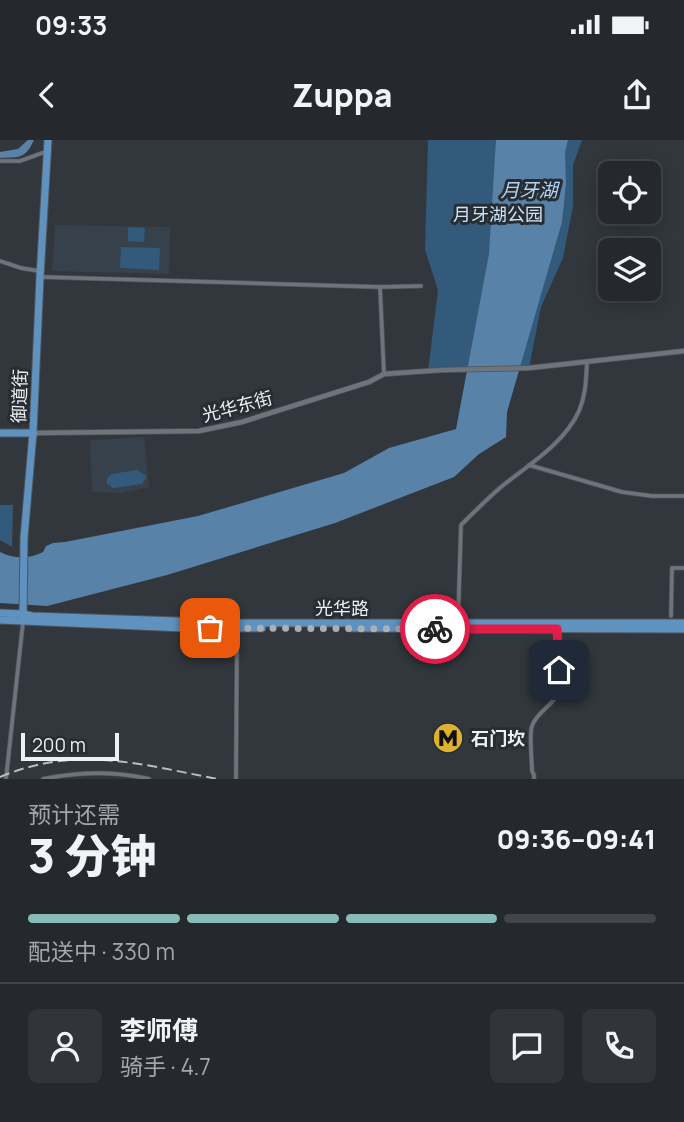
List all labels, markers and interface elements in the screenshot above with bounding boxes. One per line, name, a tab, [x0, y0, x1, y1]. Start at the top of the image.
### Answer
text: 09:33	[35, 7, 107, 43]
text: Zuppa	[292, 73, 392, 117]
icon: back	[28, 76, 66, 114]
icon: share	[618, 76, 656, 114]
map controls	[598, 161, 661, 301]
button: locate	[598, 161, 661, 224]
water label: 月牙湖	[500, 177, 560, 203]
park label: 月牙湖公园	[453, 202, 543, 226]
button: layers	[598, 238, 661, 301]
street label: 御道街	[6, 369, 32, 423]
street label: 光华东街	[199, 385, 275, 427]
courier	[400, 594, 470, 664]
street label: 光华路	[315, 596, 369, 620]
pin	[180, 598, 240, 658]
icon: bag	[191, 609, 229, 647]
icon: bike	[416, 610, 454, 648]
pin	[529, 640, 589, 700]
icon: home	[540, 651, 578, 689]
metro station icon: 石门坎	[431, 721, 465, 755]
place label: 石门坎	[471, 726, 525, 750]
scale bar	[21, 730, 119, 762]
text: 200 m	[32, 732, 86, 758]
text: 预计还需	[28, 798, 120, 830]
text: 09:36–09:41	[497, 821, 656, 857]
text: 3 分钟	[28, 824, 156, 887]
text: 配送中 · 330 m	[28, 935, 175, 967]
button: person	[28, 1009, 102, 1083]
button: chat	[490, 1009, 564, 1083]
button: phone	[582, 1009, 656, 1083]
text: 李师傅	[120, 1012, 198, 1048]
text: 骑手 · 4.7	[120, 1050, 211, 1082]

